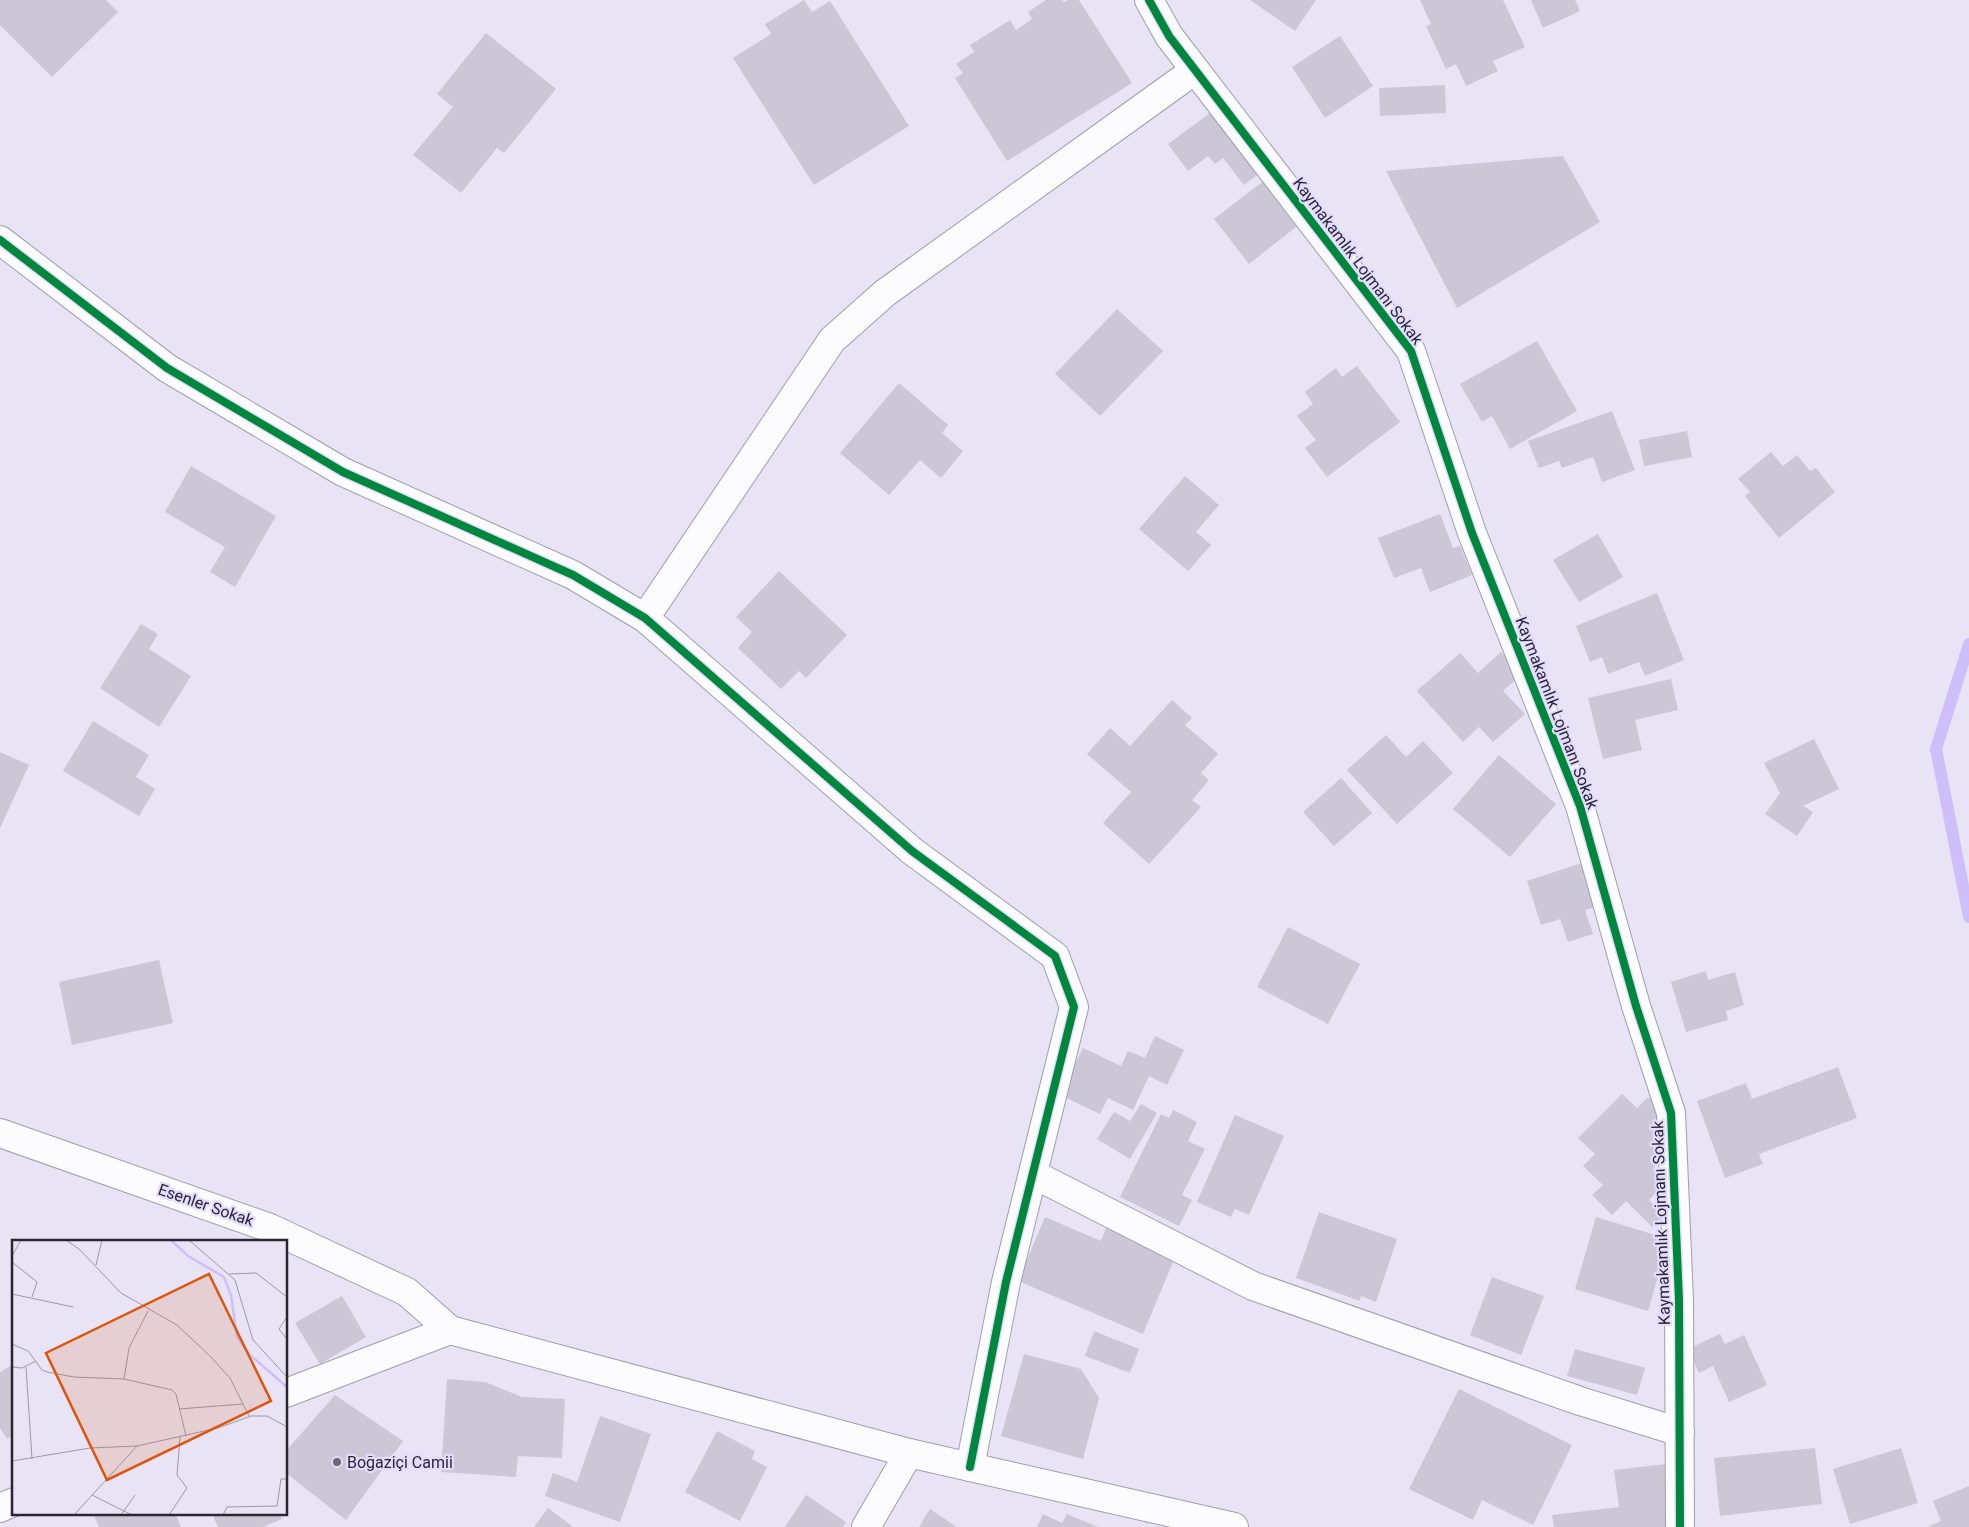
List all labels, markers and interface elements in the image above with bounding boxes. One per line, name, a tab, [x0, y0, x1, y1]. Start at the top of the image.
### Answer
street label: Kaymakamlık Lojmanı Sokak	[1289, 174, 1428, 349]
street label: Kaymakamlık Lojmanı Sokak	[1512, 614, 1603, 813]
street label: Kaymakamlık Lojmanı Sokak	[1648, 1120, 1674, 1325]
street label: Esenler Sokak	[156, 1180, 257, 1231]
inset map	[12, 1240, 288, 1514]
place label: Boğaziçi Camii	[347, 1453, 453, 1472]
marker: Boğaziçi Camii	[331, 1456, 343, 1468]

